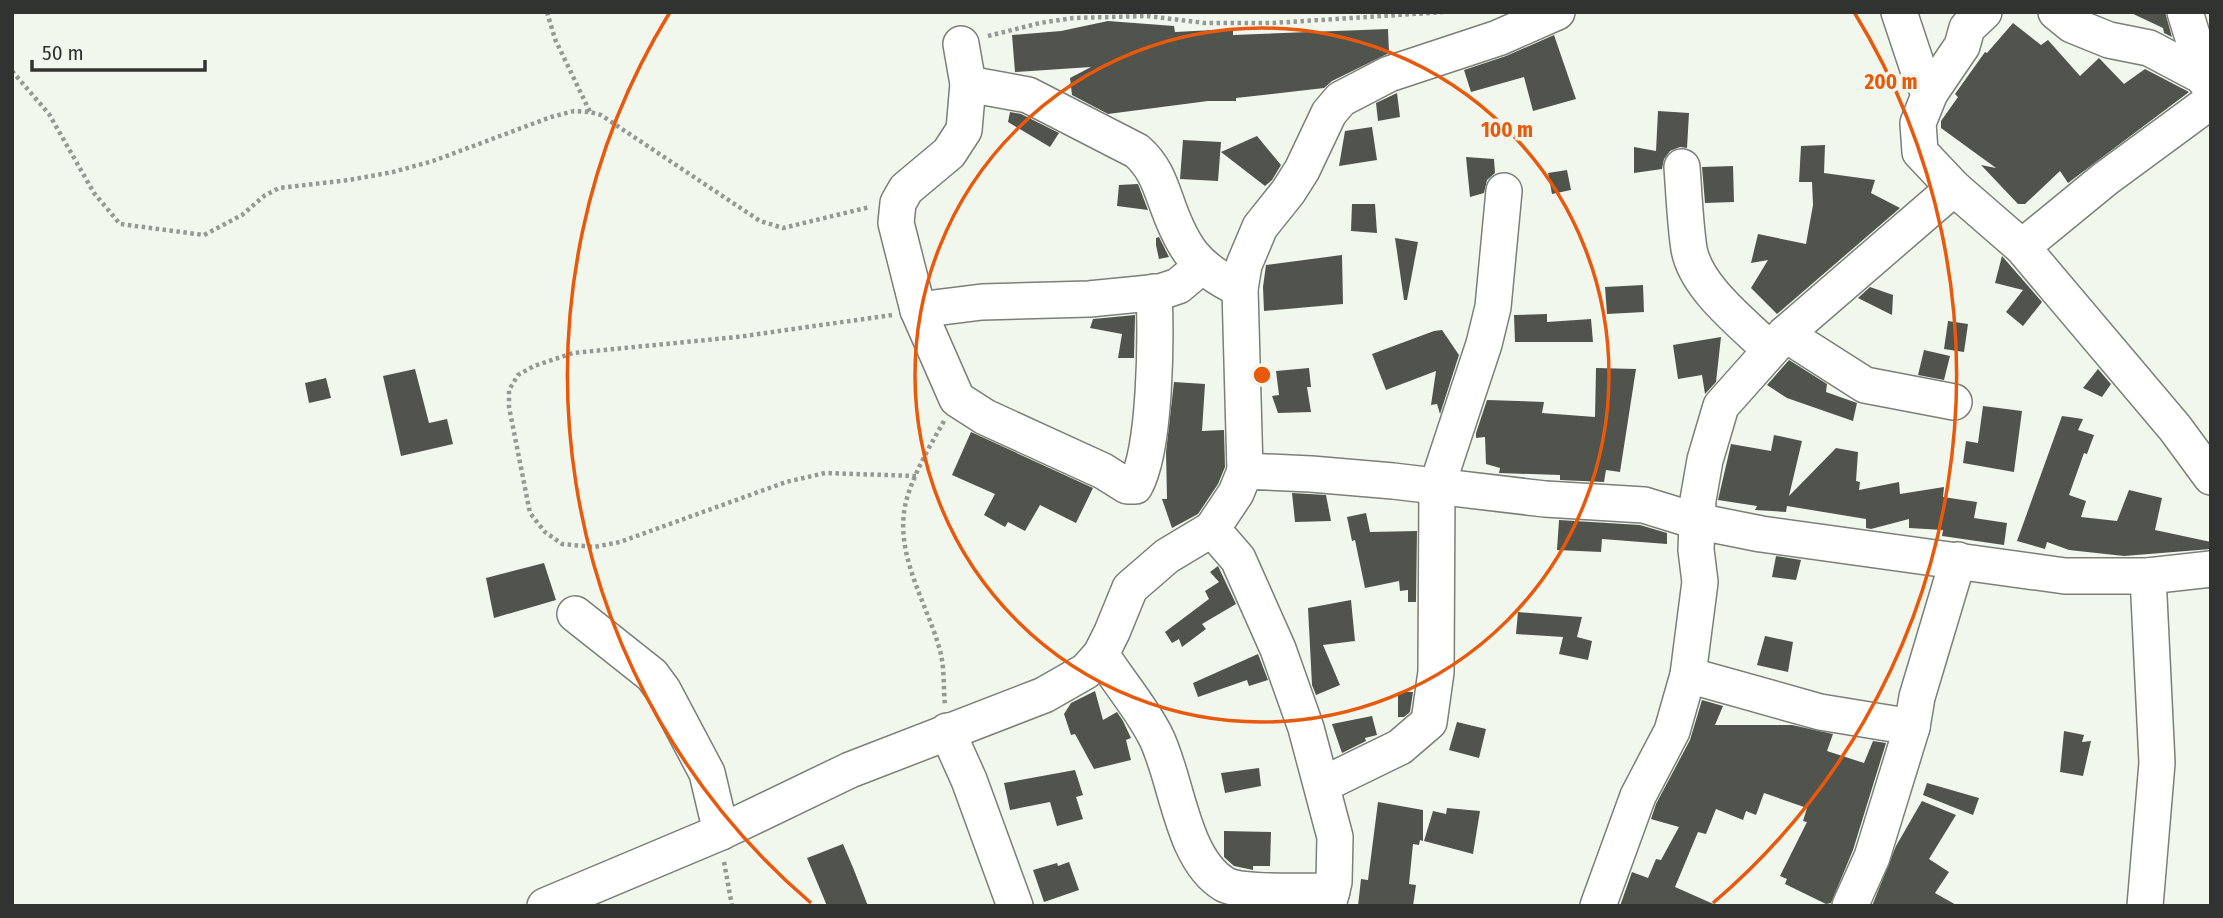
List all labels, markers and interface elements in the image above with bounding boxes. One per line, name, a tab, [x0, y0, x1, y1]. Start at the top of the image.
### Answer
scale bar	[32, 28, 205, 72]
text: 50 m	[42, 40, 84, 66]
text: 200 m	[1863, 69, 1918, 95]
text: 100 m	[1481, 117, 1533, 143]
centre of rings	[1250, 363, 1274, 387]

